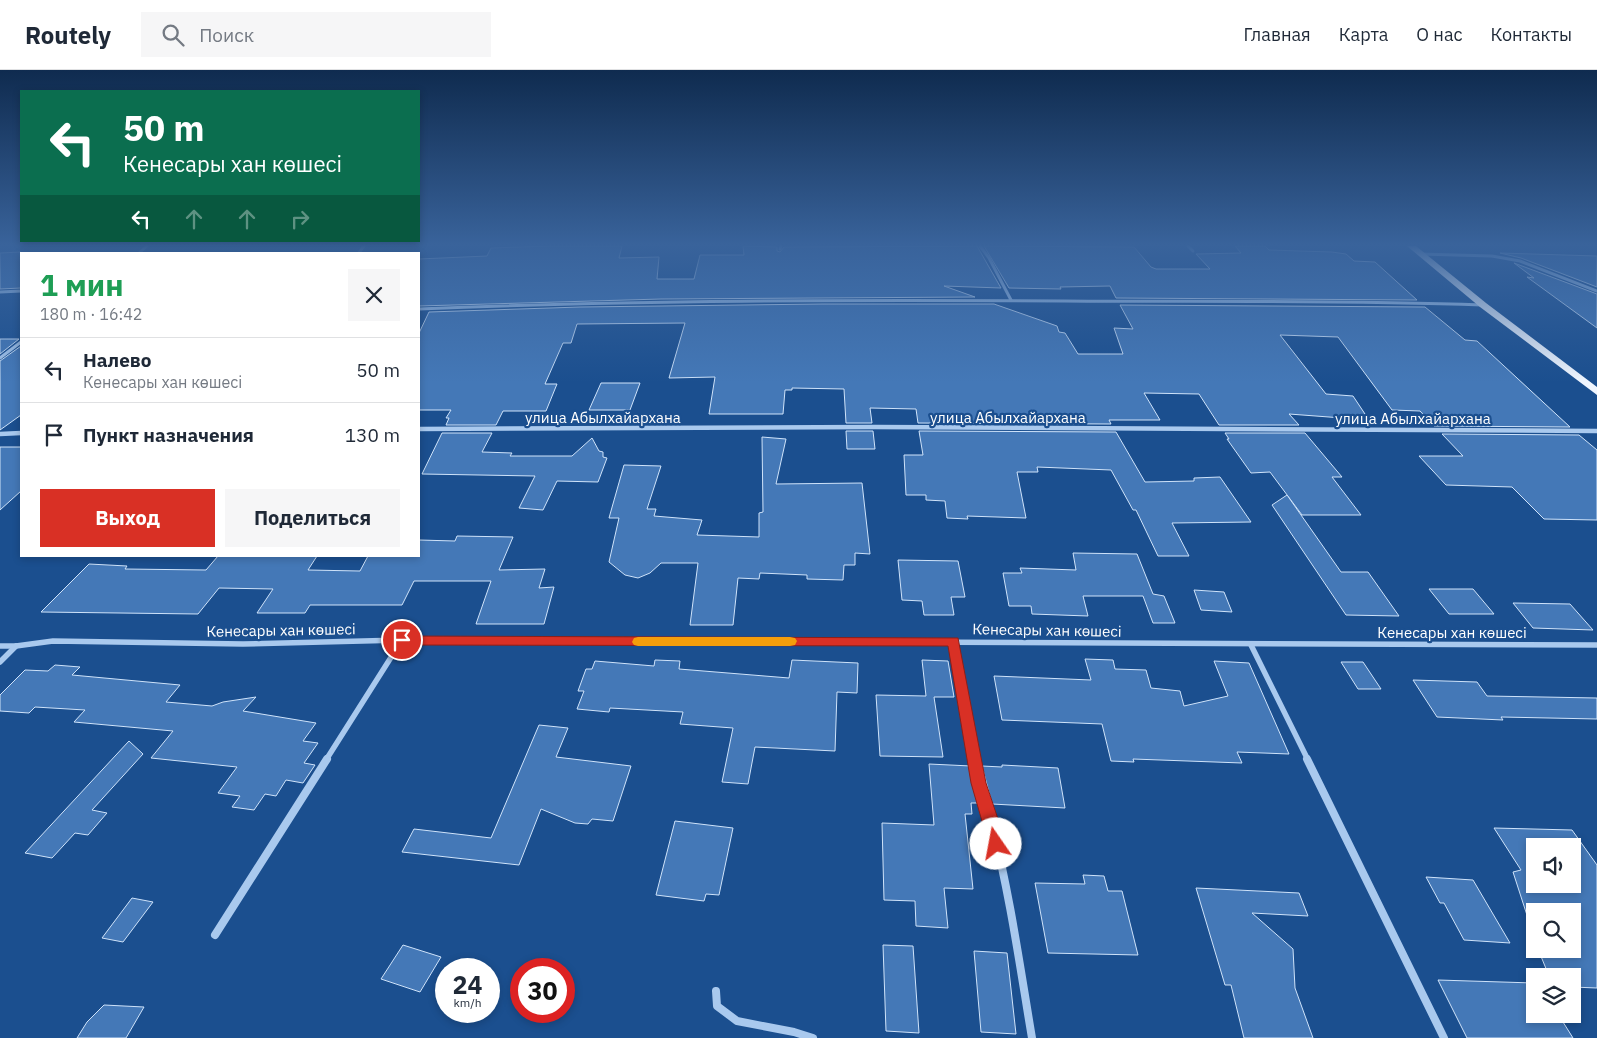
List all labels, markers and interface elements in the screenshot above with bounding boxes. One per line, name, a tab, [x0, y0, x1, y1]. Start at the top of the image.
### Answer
search box	[141, 12, 491, 57]
text: Routely	[25, 19, 111, 51]
icon: search	[159, 21, 187, 49]
text: Поиск	[199, 23, 254, 47]
text: Главная	[1243, 23, 1311, 46]
text: Карта	[1339, 23, 1388, 46]
text: О нас	[1416, 23, 1463, 46]
text: Контакты	[1491, 23, 1572, 46]
text: 50 m	[123, 105, 205, 151]
icon: left	[40, 110, 105, 175]
text: Кенесары хан көшесі	[123, 149, 342, 178]
icon: left	[127, 205, 155, 233]
icon: ahead	[180, 205, 208, 233]
icon: ahead	[233, 205, 261, 233]
icon: right	[286, 205, 314, 233]
text: 1 мин	[40, 265, 124, 304]
button: close	[348, 269, 400, 321]
text: 180 m · 16:42	[40, 304, 142, 324]
text: Налево	[83, 348, 152, 372]
icon: left	[40, 356, 68, 384]
text: 50 m	[356, 358, 400, 382]
text: Кенесары хан көшесі	[83, 372, 242, 392]
street label: улица Абылхайархана	[525, 408, 681, 427]
street label: улица Абылхайархана	[930, 408, 1086, 427]
street label: улица Абылхайархана	[1335, 409, 1491, 428]
icon: arrive	[40, 421, 68, 449]
text: Пункт назначения	[83, 423, 254, 447]
text: 130 m	[345, 423, 400, 447]
button: Выход	[40, 489, 215, 547]
button: Поделиться	[225, 489, 400, 547]
street label: Кенесары хан көшесі	[206, 619, 356, 641]
pin	[381, 619, 423, 661]
street label: Кенесары хан көшесі	[972, 619, 1122, 641]
street label: Кенесары хан көшесі	[1377, 623, 1527, 642]
icon: arrive	[388, 626, 416, 654]
position arrow	[969, 817, 1021, 869]
map controls	[1526, 838, 1581, 1023]
button: sound	[1526, 838, 1581, 893]
button: search	[1526, 903, 1581, 958]
speed limit sign: 30	[510, 958, 575, 1023]
text: 24	[452, 968, 483, 1001]
button: layers	[1526, 968, 1581, 1023]
text: km/h	[453, 995, 482, 1010]

